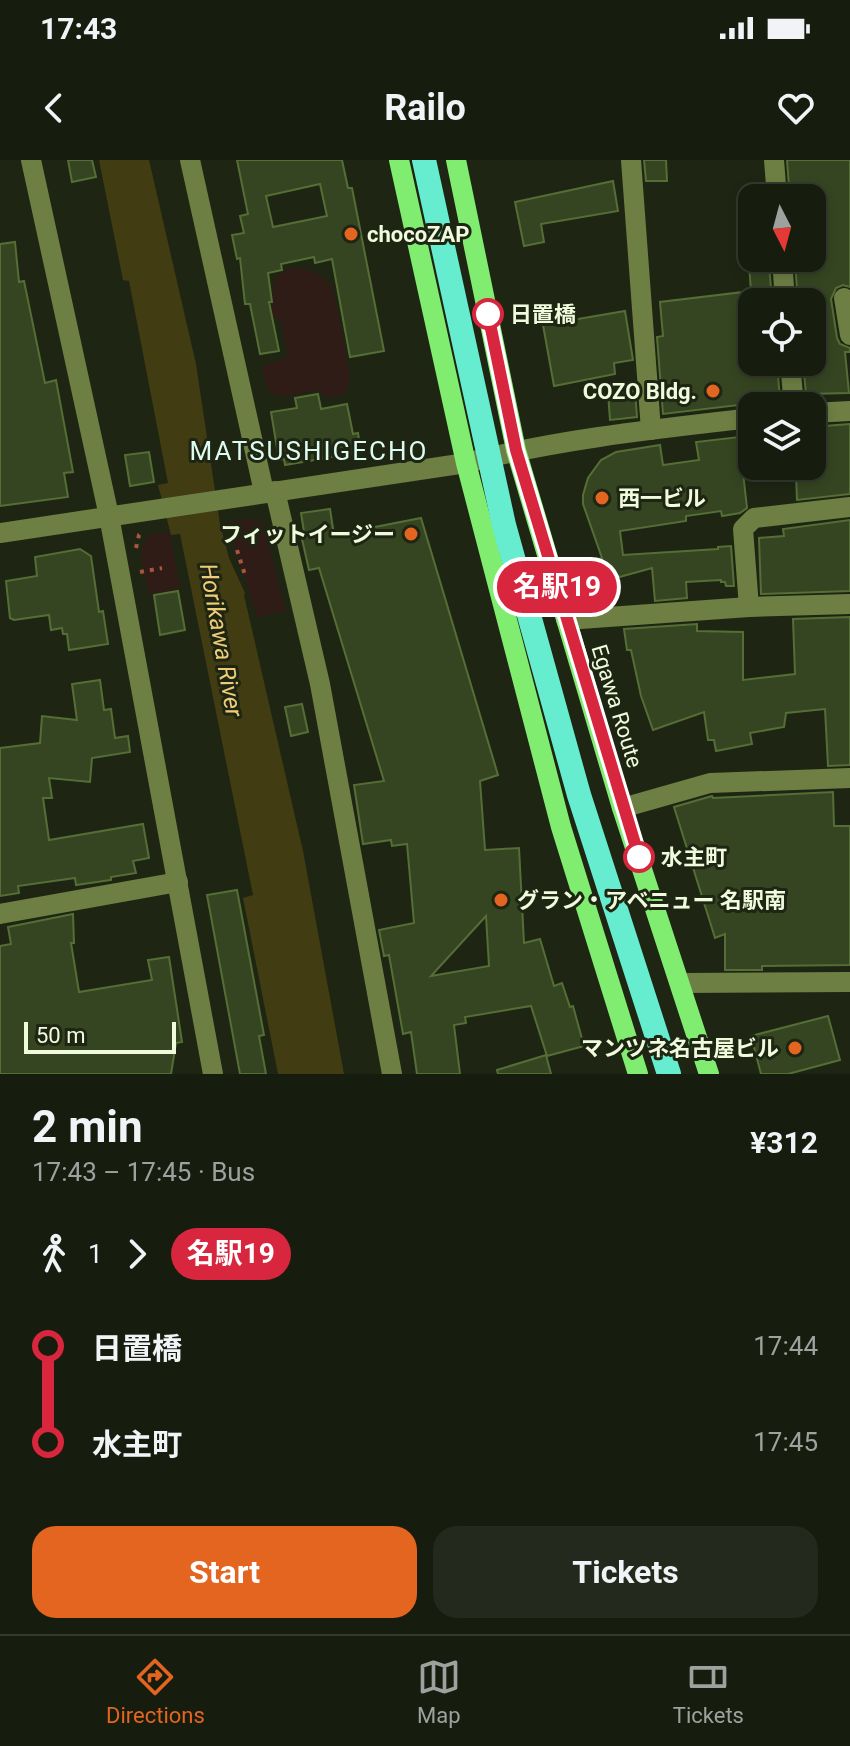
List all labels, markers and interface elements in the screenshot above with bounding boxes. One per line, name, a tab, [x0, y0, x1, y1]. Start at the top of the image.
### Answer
text: 17:43	[40, 11, 117, 46]
icon: back	[32, 86, 76, 130]
icon: heart	[774, 86, 818, 130]
text: Railo	[384, 87, 466, 129]
north arrow	[738, 184, 826, 272]
map controls	[738, 184, 826, 480]
place label: chocoZAP	[367, 222, 470, 247]
marker: chocoZAP	[342, 225, 360, 243]
button: locate	[738, 288, 826, 376]
marker: 日置橋	[473, 299, 503, 329]
place label: 日置橋	[510, 302, 576, 327]
place label: COZO Bldg.	[583, 379, 697, 404]
marker: COZO Bldg.	[704, 382, 722, 400]
button: layers	[738, 392, 826, 480]
district label: MATSUSHIGECHO	[190, 436, 428, 466]
place label: 西一ビル	[618, 486, 706, 511]
marker: 西一ビル	[593, 489, 611, 507]
place label: フィットイージー	[220, 522, 395, 547]
marker: フィットイージー	[402, 525, 420, 543]
water label: Horikawa River	[194, 561, 248, 720]
line badge: 名駅19	[501, 561, 613, 613]
text: 名駅19	[513, 570, 601, 603]
street label: Egawa Route	[586, 641, 648, 771]
marker: 水主町	[624, 842, 654, 872]
place label: 水主町	[661, 845, 727, 870]
place label: グラン・アベニュー 名駅南	[517, 888, 786, 913]
marker: グラン・アベニュー 名駅南	[492, 891, 510, 909]
scale bar	[24, 1018, 176, 1054]
text: 50 m	[36, 1023, 85, 1048]
place label: マンツネ名古屋ビル	[581, 1036, 779, 1061]
marker: マンツネ名古屋ビル	[786, 1039, 804, 1057]
text: 2 min	[32, 1101, 143, 1153]
text: ¥312	[750, 1125, 818, 1160]
text: 17:43 – 17:45 · Bus	[32, 1157, 255, 1187]
icon: walk	[32, 1232, 76, 1276]
icon: forward	[115, 1232, 159, 1276]
text: 名駅19	[187, 1237, 275, 1270]
text: 1	[88, 1239, 103, 1269]
text: 日置橋	[92, 1331, 182, 1366]
text: 17:44	[753, 1331, 818, 1361]
text: 水主町	[92, 1427, 182, 1462]
text: 17:45	[753, 1427, 818, 1457]
button: Start	[32, 1526, 417, 1618]
button: Tickets	[433, 1526, 818, 1618]
tab: Directions	[106, 1655, 205, 1728]
tab: Map	[417, 1655, 461, 1728]
tab: Tickets	[673, 1655, 744, 1728]

